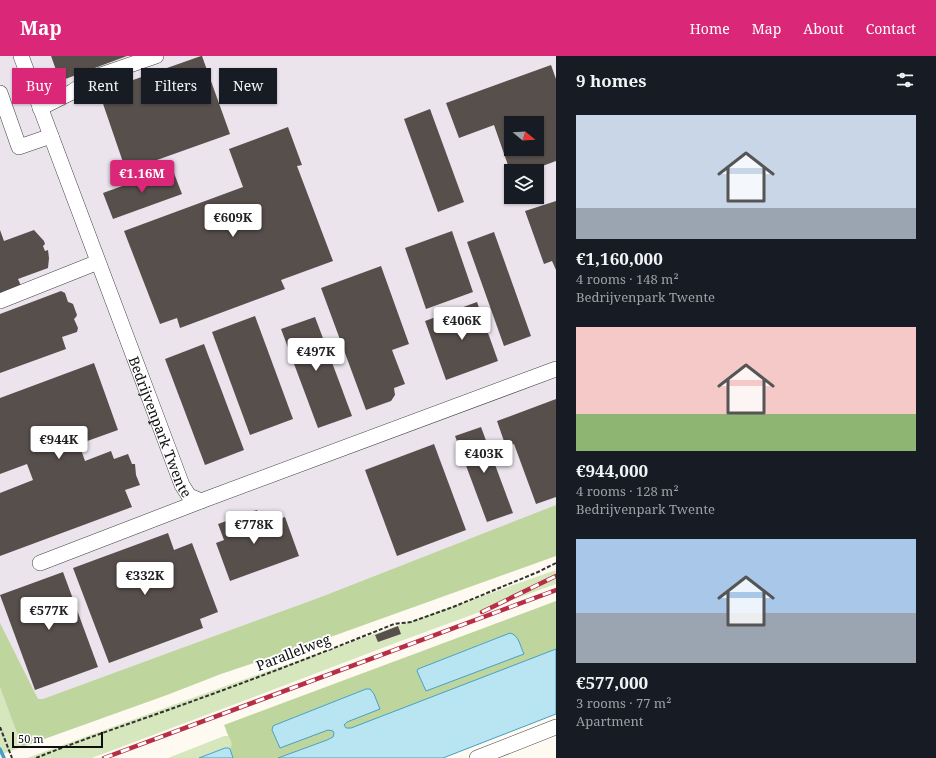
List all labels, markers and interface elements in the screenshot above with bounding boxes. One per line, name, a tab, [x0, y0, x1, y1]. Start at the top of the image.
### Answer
text: Map	[20, 15, 62, 41]
text: Home	[690, 19, 730, 38]
text: Map	[752, 19, 781, 38]
text: About	[803, 19, 844, 38]
text: Contact	[866, 19, 916, 38]
chip: Buy	[12, 68, 66, 104]
chip: Rent	[74, 68, 133, 104]
chip: Filters	[141, 68, 211, 104]
chip: New	[219, 68, 277, 104]
text: 9 homes	[576, 69, 646, 92]
icon: filters	[894, 69, 916, 91]
north arrow	[504, 116, 544, 156]
map controls	[504, 116, 544, 204]
icon: home	[710, 141, 782, 213]
pin: €1.16M	[109, 160, 175, 194]
text: €1.16M	[119, 164, 165, 182]
button: layers	[504, 164, 544, 204]
pin: €609K	[205, 204, 261, 238]
text: €609K	[214, 208, 252, 226]
text: €1,160,000	[576, 247, 663, 270]
text: 4 rooms · 148 m²	[576, 270, 679, 288]
text: Bedrijvenpark Twente	[576, 288, 715, 306]
pin: €406K	[434, 307, 490, 341]
text: €406K	[443, 311, 481, 329]
pin: €497K	[288, 338, 344, 372]
text: €497K	[297, 342, 335, 360]
street label: Bedrijvenpark Twente	[125, 353, 197, 501]
icon: home	[710, 353, 782, 425]
pin: €944K	[31, 426, 87, 460]
text: €944K	[40, 430, 78, 448]
pin: €403K	[456, 440, 512, 474]
text: €403K	[465, 444, 503, 462]
text: €944,000	[576, 459, 648, 482]
text: 4 rooms · 128 m²	[576, 482, 679, 500]
text: Bedrijvenpark Twente	[576, 500, 715, 518]
pin: €778K	[226, 511, 282, 545]
text: €778K	[235, 515, 273, 533]
pin: €332K	[117, 562, 173, 596]
icon: home	[710, 565, 782, 637]
text: €332K	[126, 566, 164, 584]
pin: €577K	[21, 597, 77, 631]
text: €577K	[30, 601, 68, 619]
street label: Parallelweg	[253, 629, 333, 675]
text: €577,000	[576, 671, 648, 694]
text: 3 rooms · 77 m²	[576, 694, 671, 712]
text: Apartment	[576, 712, 643, 730]
scale bar	[12, 730, 103, 749]
text: 50 m	[18, 731, 44, 746]

